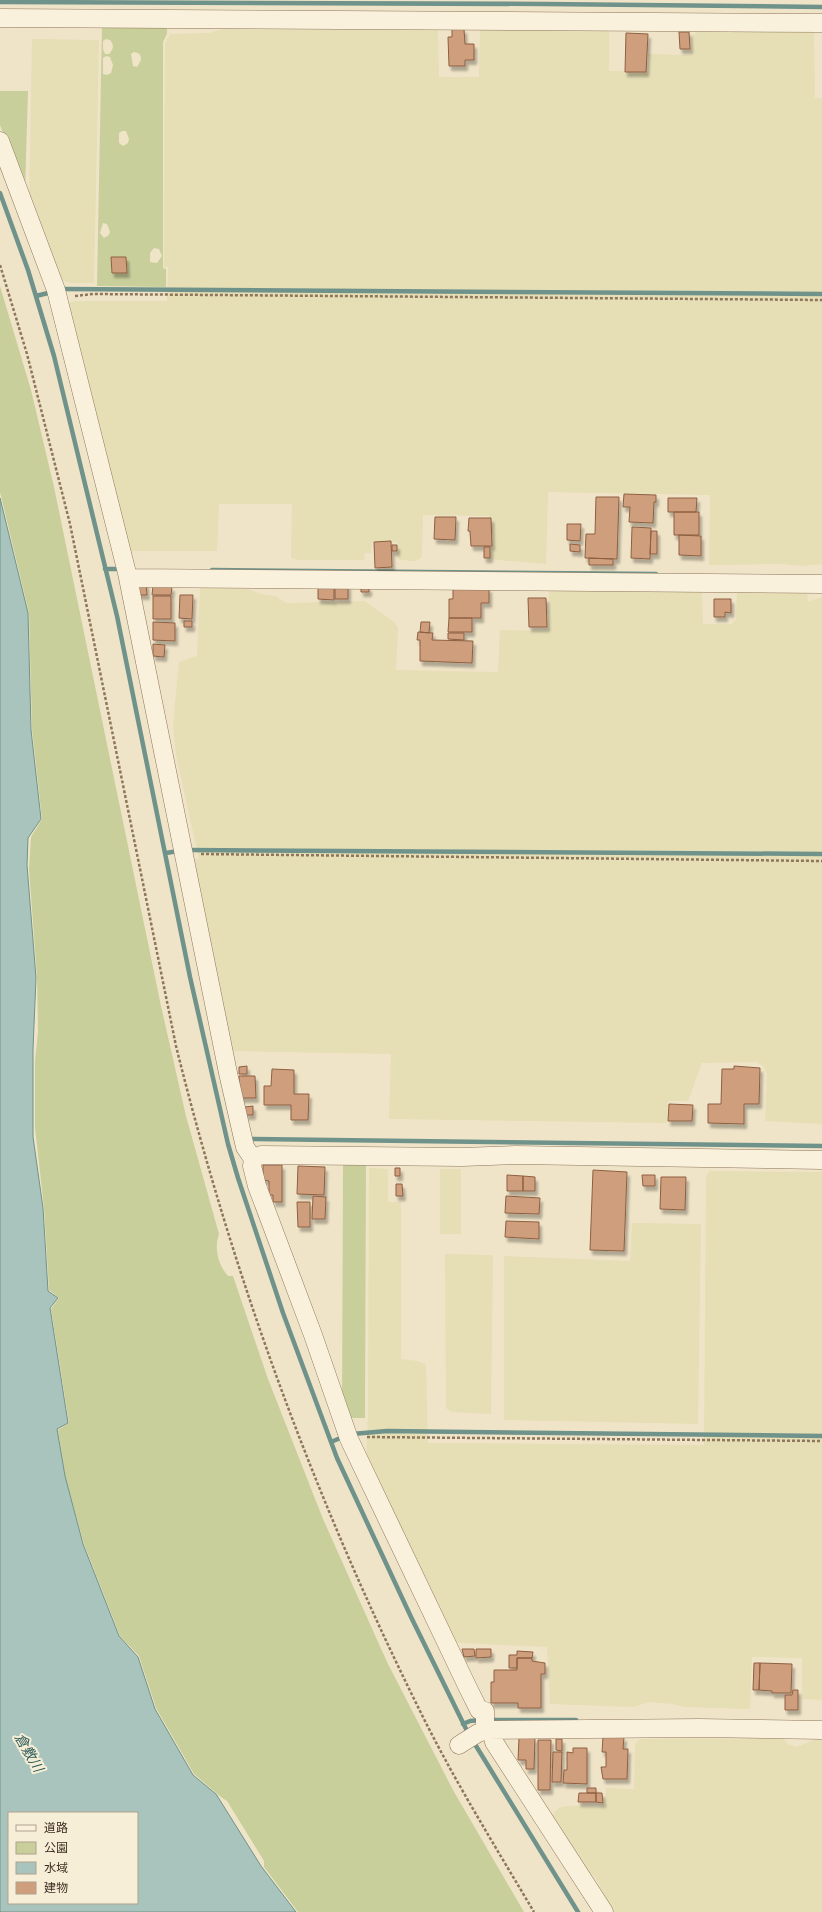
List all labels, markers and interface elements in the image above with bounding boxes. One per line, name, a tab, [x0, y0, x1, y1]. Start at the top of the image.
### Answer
water label: 倉敷川	[11, 1729, 50, 1777]
legend	[8, 1812, 138, 1904]
text: 道路	[44, 1818, 68, 1835]
text: 公園	[44, 1838, 68, 1855]
text: 水域	[44, 1858, 68, 1875]
text: 建物	[44, 1878, 68, 1895]

